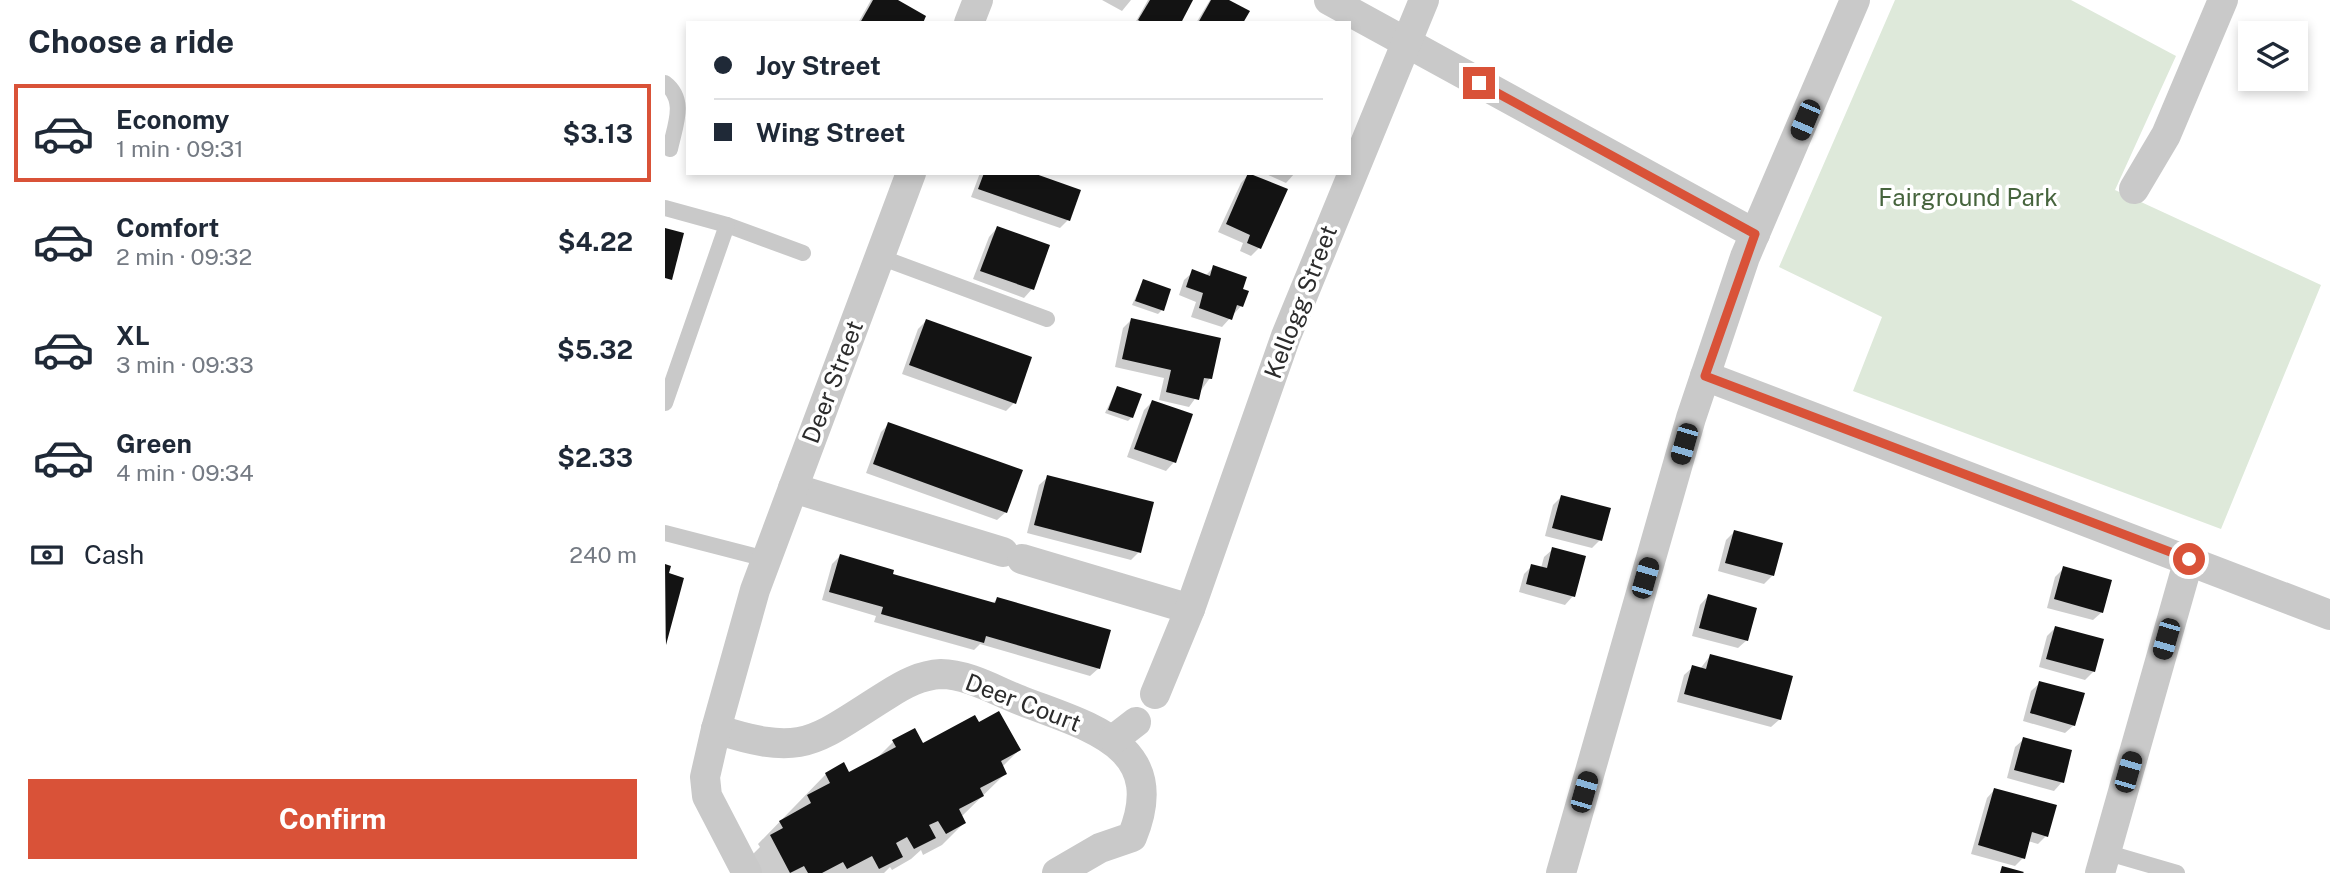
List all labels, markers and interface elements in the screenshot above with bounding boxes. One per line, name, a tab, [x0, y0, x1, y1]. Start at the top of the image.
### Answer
map controls	[2238, 21, 2308, 91]
button: layers	[2238, 21, 2308, 91]
text: Choose a ride	[28, 23, 234, 60]
text: Joy Street	[756, 50, 881, 81]
route end	[1463, 67, 1495, 99]
car	[1788, 97, 1823, 143]
icon: car	[32, 102, 95, 165]
text: Economy	[116, 104, 229, 135]
text: Wing Street	[756, 117, 905, 148]
text: $3.13	[563, 118, 633, 149]
text: 1 min · 09:31	[116, 135, 244, 162]
park label: Fairground Park	[1878, 183, 2058, 211]
icon: car	[32, 210, 95, 273]
text: Comfort	[116, 212, 219, 243]
street label: Kellogg Street	[1258, 221, 1342, 382]
text: $4.22	[558, 226, 633, 257]
text: 2 min · 09:32	[116, 243, 252, 270]
street label: Deer Street	[796, 316, 868, 447]
icon: car	[32, 318, 95, 381]
text: XL	[116, 320, 150, 351]
text: $5.32	[557, 334, 633, 365]
text: 3 min · 09:33	[116, 351, 254, 378]
car	[1669, 421, 1700, 467]
icon: car	[32, 426, 95, 489]
text: Green	[116, 428, 192, 459]
text: $2.33	[557, 442, 633, 473]
text: 4 min · 09:34	[116, 459, 254, 486]
icon: cash	[28, 536, 66, 574]
text: Cash	[84, 539, 144, 570]
text: 240 m	[569, 541, 637, 568]
route start	[2173, 543, 2205, 575]
car	[1630, 555, 1661, 601]
car	[2151, 616, 2182, 662]
street label: Deer Court	[962, 667, 1085, 737]
car	[2113, 749, 2144, 795]
car	[1569, 769, 1600, 815]
button: Confirm	[28, 779, 637, 859]

